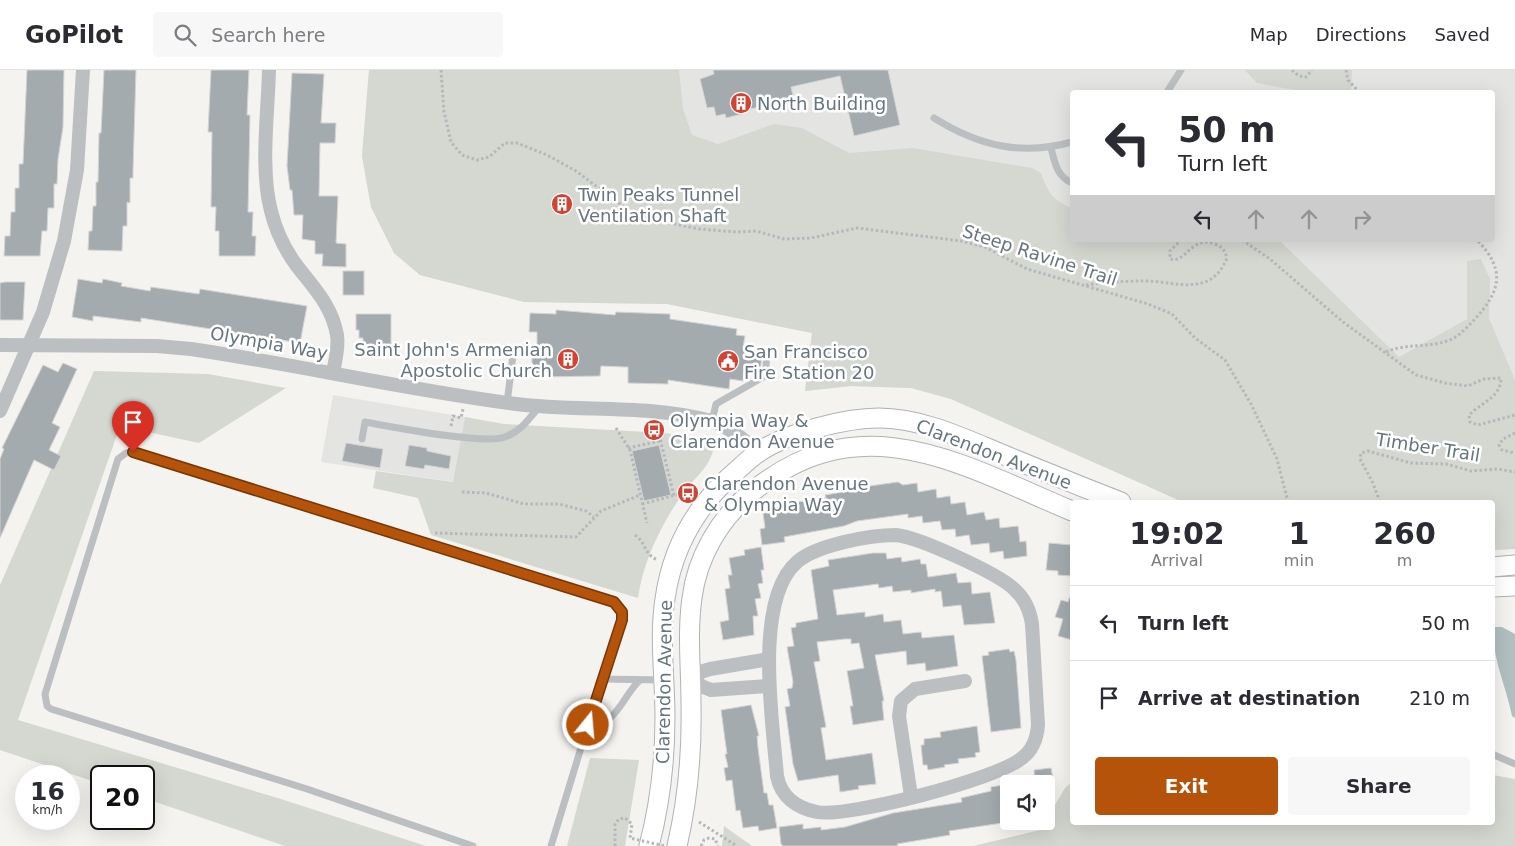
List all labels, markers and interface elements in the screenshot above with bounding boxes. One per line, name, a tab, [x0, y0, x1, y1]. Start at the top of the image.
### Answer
search box	[153, 12, 503, 57]
text: GoPilot	[25, 21, 123, 49]
icon: search	[171, 21, 199, 49]
text: Search here	[211, 24, 325, 46]
text: Map	[1250, 24, 1288, 45]
text: Directions	[1316, 24, 1406, 45]
text: Saved	[1434, 24, 1490, 45]
building icon: North Building	[729, 91, 753, 115]
place label: North Building	[757, 93, 886, 114]
icon: left	[1095, 110, 1160, 175]
text: 50 m	[1178, 110, 1275, 150]
text: Turn left	[1178, 151, 1267, 176]
place label: Twin Peaks Tunnel Ventilation Shaft	[577, 184, 739, 226]
building icon: Twin Peaks Tunnel Ventilation Shaft	[550, 192, 574, 216]
icon: left	[1189, 205, 1217, 233]
icon: ahead	[1242, 205, 1270, 233]
icon: ahead	[1295, 205, 1323, 233]
icon: right	[1348, 205, 1376, 233]
street label: Steep Ravine Trail	[960, 220, 1120, 290]
street label: Olympia Way	[209, 322, 330, 364]
place label: Saint John's Armenian Apostolic Church	[354, 339, 552, 381]
place label: San Francisco Fire Station 20	[744, 341, 874, 383]
building icon: Saint John's Armenian Apostolic Church	[556, 347, 580, 371]
public building icon: San Francisco Fire Station 20	[716, 349, 740, 373]
pin	[112, 401, 154, 452]
icon: arrive	[119, 408, 147, 436]
place label: Olympia Way & Clarendon Avenue	[670, 410, 835, 452]
street label: Clarendon Avenue	[913, 415, 1075, 493]
bus stop icon: Olympia Way & Clarendon Avenue	[642, 418, 666, 442]
street label: Timber Trail	[1373, 428, 1482, 466]
place label: Clarendon Avenue & Olympia Way	[704, 473, 869, 515]
bus stop icon: Clarendon Avenue & Olympia Way	[676, 481, 700, 505]
text: 19:02	[1129, 516, 1225, 551]
text: 1	[1288, 516, 1309, 551]
text: 260	[1373, 516, 1436, 551]
text: Arrival	[1151, 551, 1203, 570]
text: min	[1284, 551, 1314, 570]
text: m	[1397, 551, 1412, 570]
street label: Clarendon Avenue	[652, 600, 676, 764]
icon: left	[1095, 609, 1123, 637]
text: Turn left	[1138, 612, 1229, 634]
text: 50 m	[1421, 612, 1470, 634]
icon: arrive	[1095, 684, 1123, 712]
text: Arrive at destination	[1138, 687, 1360, 709]
text: 210 m	[1409, 687, 1470, 709]
position arrow	[561, 698, 613, 750]
button: Exit	[1095, 757, 1278, 815]
button: Share	[1288, 757, 1470, 815]
speed limit sign: 20	[90, 765, 155, 830]
map controls	[1000, 775, 1055, 830]
button: sound	[1000, 775, 1055, 830]
text: 16	[30, 777, 65, 806]
text: km/h	[32, 803, 63, 817]

